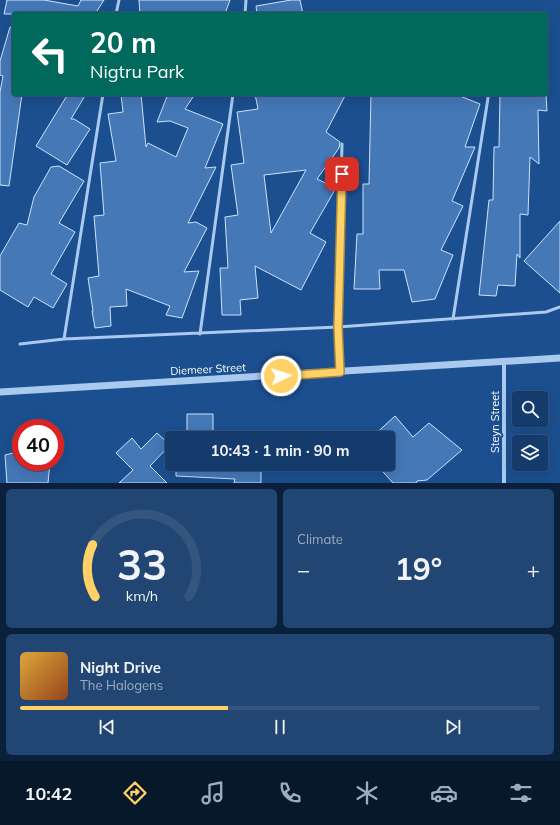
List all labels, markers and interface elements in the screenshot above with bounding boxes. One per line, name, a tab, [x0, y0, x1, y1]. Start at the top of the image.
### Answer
text: 20 m	[90, 25, 156, 60]
icon: left	[24, 28, 76, 80]
text: Nigtru Park	[90, 60, 184, 83]
pin	[325, 157, 359, 191]
icon: arrive	[331, 163, 353, 185]
position arrow	[260, 355, 302, 397]
street label: Diemeer Street	[170, 360, 246, 378]
street label: Steyn Street	[488, 391, 502, 453]
map controls	[512, 391, 548, 471]
button: search	[512, 391, 548, 427]
speed limit sign: 40	[12, 419, 64, 471]
button: layers	[512, 435, 548, 471]
text: 10:43 · 1 min · 90 m	[211, 441, 349, 460]
text: Climate	[297, 531, 343, 547]
text: 33	[117, 537, 166, 589]
text: 19°	[395, 550, 442, 588]
text: −	[297, 556, 310, 584]
text: +	[527, 556, 540, 584]
text: km/h	[125, 586, 158, 604]
text: Night Drive	[80, 658, 161, 677]
text: The Halogens	[80, 677, 163, 693]
icon: previous	[96, 716, 118, 738]
icon: pause	[269, 716, 291, 738]
icon: next	[442, 716, 464, 738]
icon: directions	[121, 779, 149, 807]
icon: music	[199, 779, 227, 807]
icon: phone	[276, 779, 304, 807]
icon: climate	[353, 779, 381, 807]
icon: car	[430, 779, 458, 807]
icon: filters	[507, 779, 535, 807]
text: 10:42	[25, 782, 72, 805]

